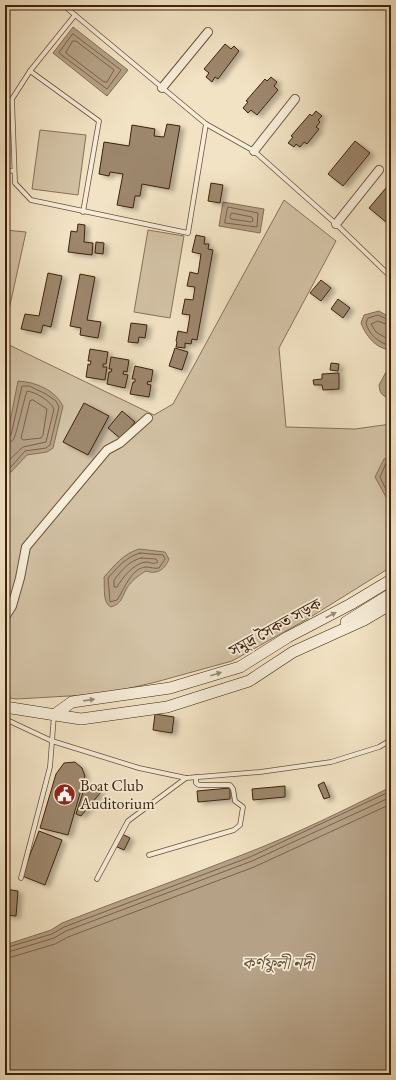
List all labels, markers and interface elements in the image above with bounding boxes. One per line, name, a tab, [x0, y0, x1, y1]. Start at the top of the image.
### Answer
street label: সমুদ্র সৈকত সড়ক	[224, 593, 326, 662]
one-way arrow	[325, 611, 337, 618]
one-way arrow	[211, 671, 223, 677]
one-way arrow	[83, 697, 95, 703]
place label: Boat Club Auditorium	[79, 775, 155, 814]
public building icon: Boat Club Auditorium	[52, 781, 78, 807]
water label: কর্ণফুলী নদী	[242, 952, 316, 974]

